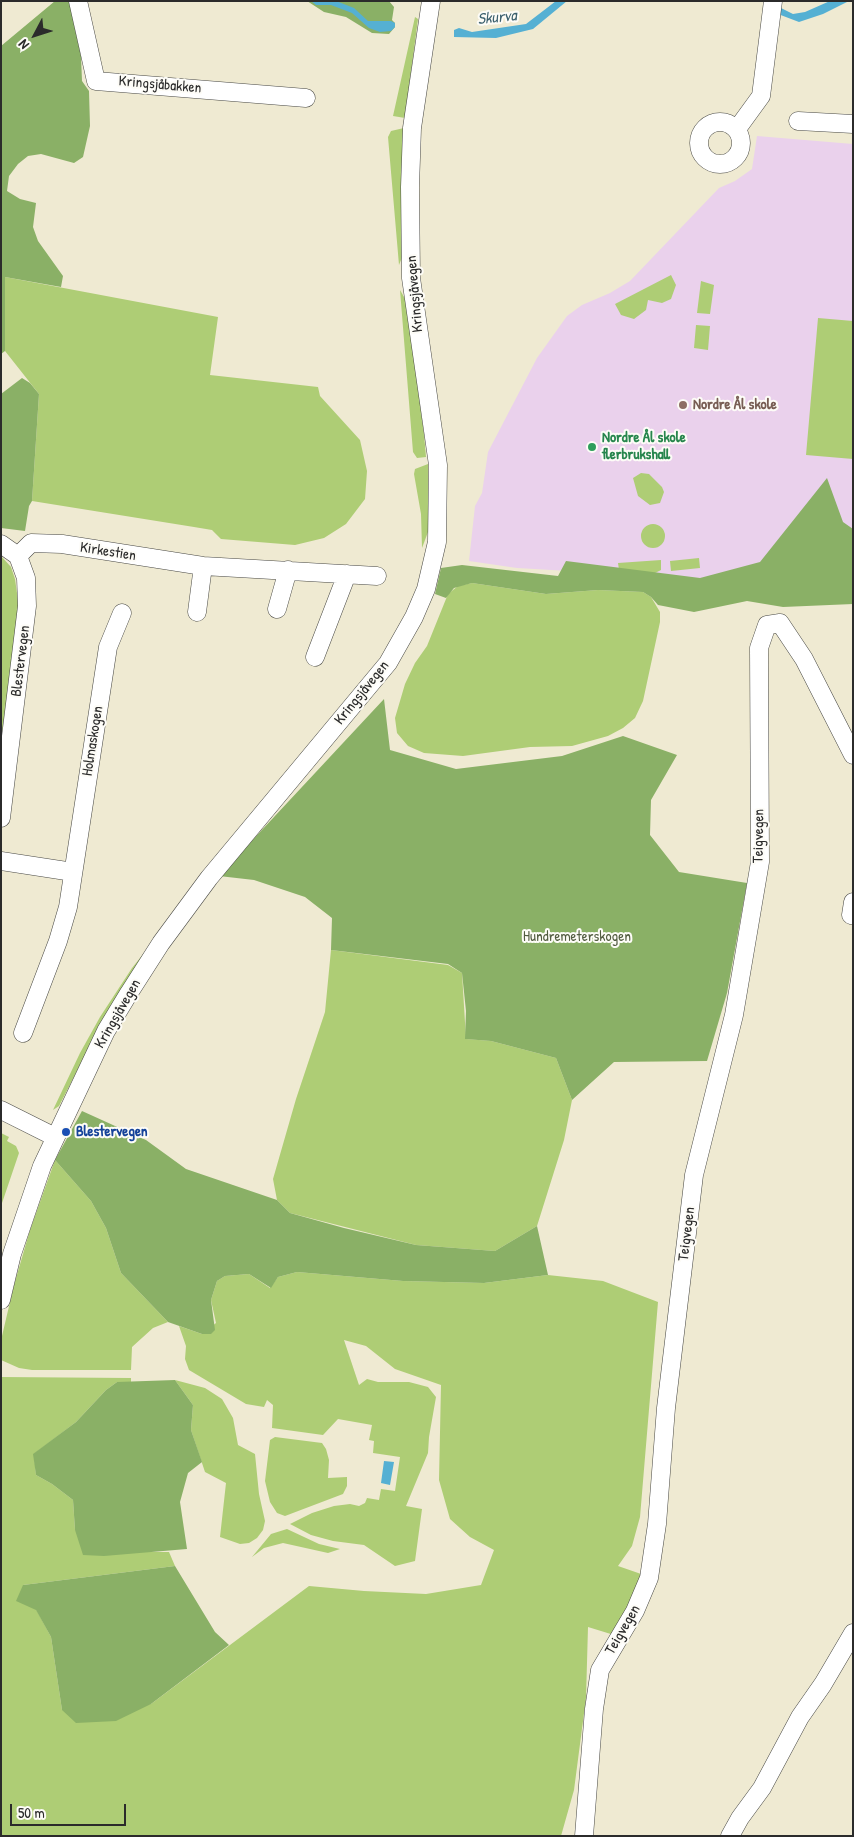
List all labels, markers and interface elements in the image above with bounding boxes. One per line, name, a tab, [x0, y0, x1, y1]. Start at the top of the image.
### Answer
water label: Skurva	[476, 6, 518, 30]
north arrow	[10, 10, 60, 60]
text: N	[13, 36, 33, 54]
street label: Kringsjåbakken	[118, 72, 202, 98]
street label: Kringsjåvegen	[403, 255, 427, 333]
place label: Nordre Ål skole	[693, 396, 777, 414]
marker: Nordre Ål skole	[677, 399, 689, 411]
place label: Nordre Ål skole flerbrukshall	[602, 429, 686, 464]
marker: Nordre Ål skole flerbrukshall	[586, 441, 598, 453]
street label: Kirkestien	[79, 539, 137, 565]
street label: Blestervegen	[8, 624, 34, 698]
street label: Kringsjåvegen	[331, 657, 393, 729]
street label: Holmaskogen	[79, 705, 107, 777]
street label: Teigvegen	[750, 809, 768, 863]
park label: Hundremeterskogen	[523, 928, 631, 946]
street label: Kringsjåvegen	[91, 976, 145, 1052]
place label: Blestervegen	[76, 1123, 148, 1141]
marker: Blestervegen	[60, 1126, 72, 1138]
street label: Teigvegen	[675, 1206, 699, 1262]
street label: Teigvegen	[602, 1602, 644, 1658]
scale bar	[12, 1794, 129, 1826]
text: 50 m	[18, 1802, 45, 1823]

